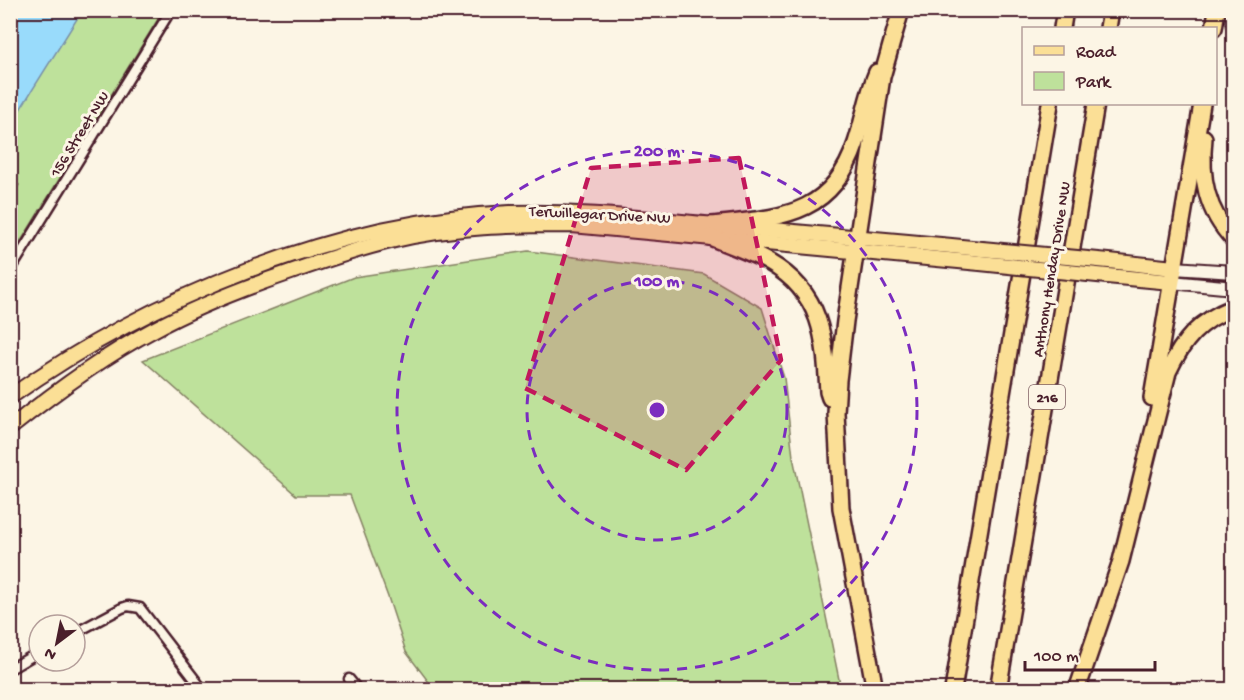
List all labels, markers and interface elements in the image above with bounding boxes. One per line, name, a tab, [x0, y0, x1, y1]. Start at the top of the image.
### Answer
legend	[1022, 27, 1217, 105]
text: Road	[1076, 43, 1117, 64]
text: Park	[1075, 73, 1112, 94]
street label: 156 Street NW	[47, 88, 115, 182]
text: 200 m	[634, 142, 680, 163]
street label: Anthony Henday Drive NW	[1030, 180, 1077, 359]
street label: Terwillegar Drive NW	[528, 203, 671, 230]
text: 100 m	[634, 272, 680, 293]
road number: 216	[1029, 385, 1065, 409]
centre of rings	[647, 400, 667, 420]
north arrow	[27, 613, 87, 673]
scale bar	[1025, 634, 1156, 672]
text: N	[41, 642, 60, 664]
text: 100 m	[1033, 647, 1079, 668]

